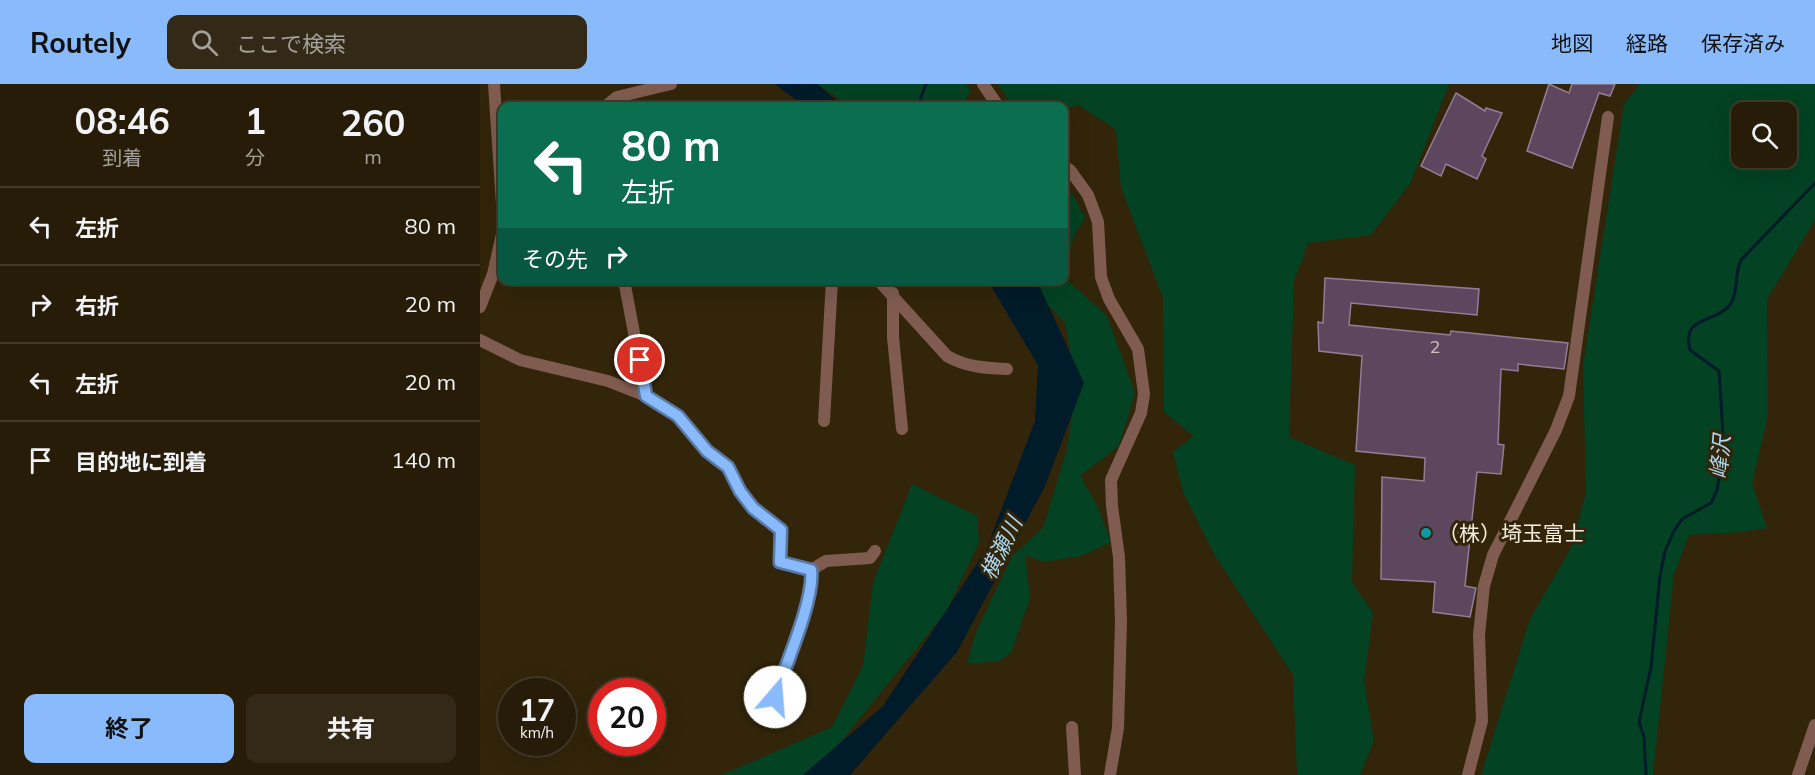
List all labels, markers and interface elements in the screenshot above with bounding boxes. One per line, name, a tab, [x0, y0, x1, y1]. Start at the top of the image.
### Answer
search box	[167, 15, 587, 69]
text: Routely	[30, 25, 131, 60]
icon: search	[188, 26, 221, 59]
text: ここで検索	[236, 30, 346, 58]
text: 地図	[1551, 30, 1593, 56]
text: 経路	[1626, 30, 1668, 56]
text: 保存済み	[1701, 30, 1785, 56]
text: 08:46	[75, 98, 170, 143]
text: 1	[244, 98, 266, 143]
text: 260	[341, 100, 405, 145]
map controls	[1731, 102, 1797, 168]
button: search	[1731, 102, 1797, 168]
text: 80 m	[621, 119, 721, 172]
icon: left	[522, 126, 600, 204]
text: m	[364, 144, 382, 169]
text: 到着	[102, 145, 142, 170]
text: 分	[245, 145, 265, 170]
text: 左折	[621, 175, 675, 209]
icon: left	[24, 210, 57, 243]
text: 80 m	[405, 212, 456, 240]
text: 左折	[75, 214, 119, 242]
icon: right	[600, 240, 633, 273]
text: その先	[522, 245, 588, 273]
icon: right	[24, 288, 57, 321]
text: 20 m	[405, 290, 456, 318]
text: 右折	[75, 292, 119, 320]
pin	[614, 334, 665, 385]
house number: 2	[1430, 335, 1440, 358]
icon: arrive	[623, 343, 656, 376]
icon: left	[24, 366, 57, 399]
text: 20 m	[405, 368, 456, 396]
text: 左折	[75, 370, 119, 398]
water label: 峰沢	[1704, 431, 1736, 480]
icon: arrive	[24, 444, 57, 477]
text: 140 m	[391, 446, 456, 474]
text: 目的地に到着	[75, 448, 207, 476]
water label: 横瀬川	[974, 510, 1029, 584]
place label: （株）埼玉富士	[1438, 520, 1585, 546]
marker: （株）埼玉富士	[1419, 526, 1433, 540]
position arrow	[743, 665, 807, 729]
speed limit sign: 20	[588, 678, 666, 756]
text: 17	[519, 691, 555, 729]
button: 終了	[24, 694, 234, 763]
button: 共有	[246, 694, 456, 763]
text: km/h	[520, 723, 554, 742]

